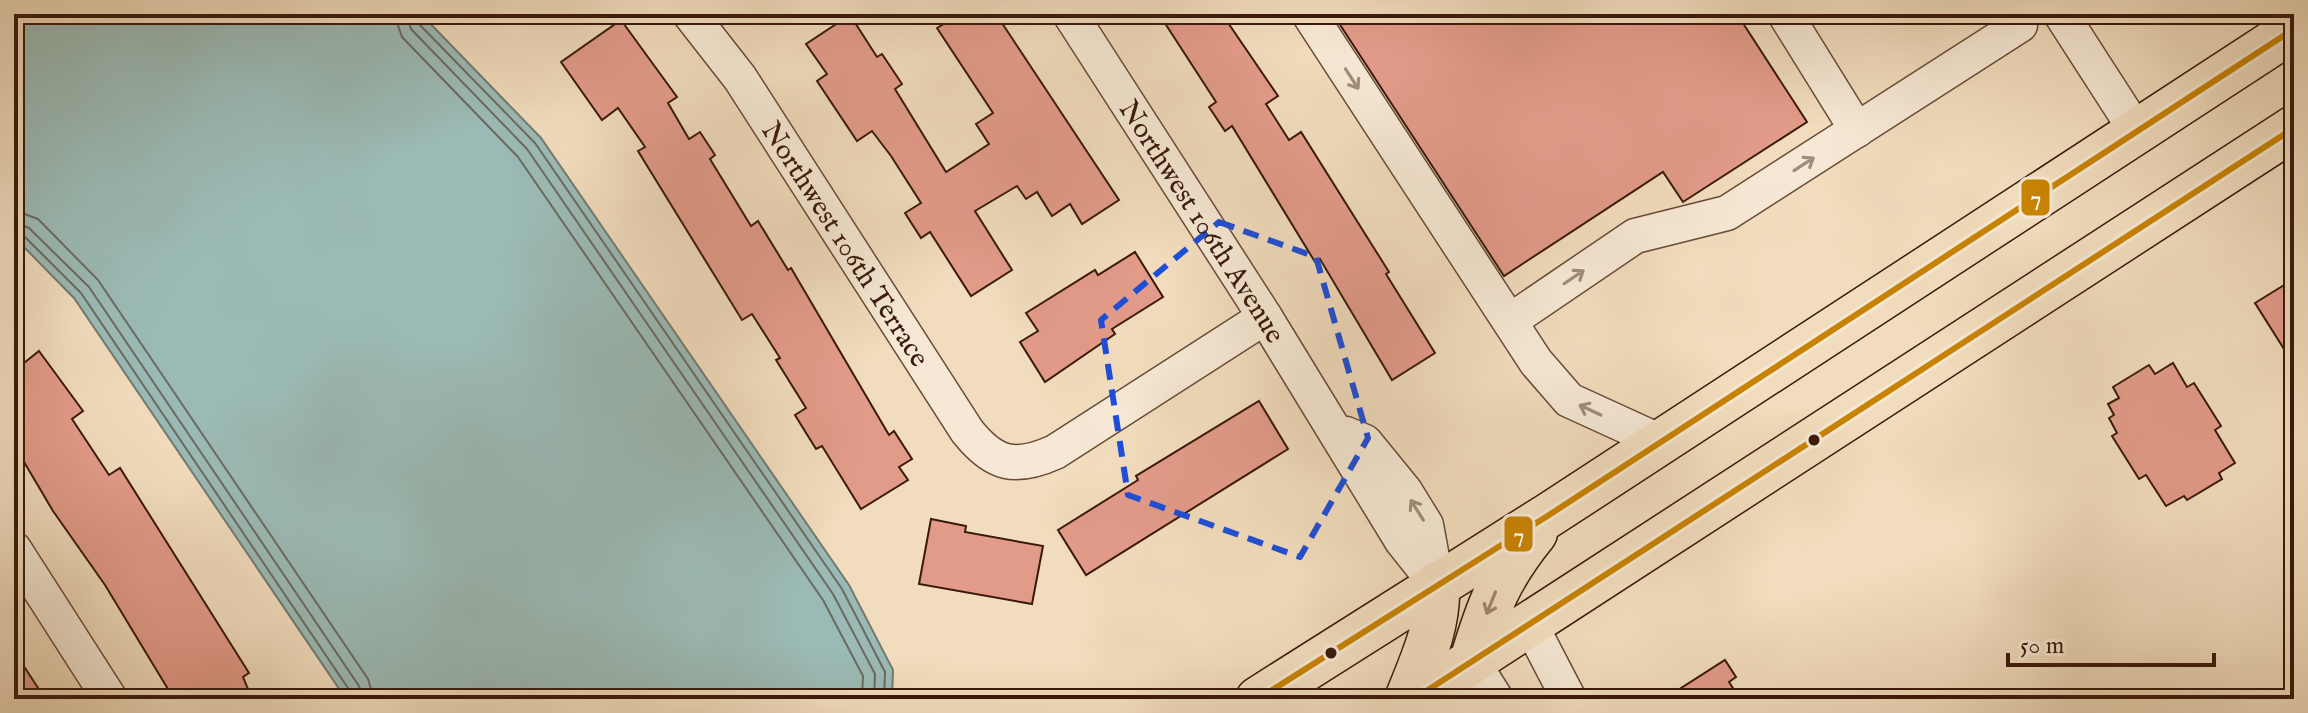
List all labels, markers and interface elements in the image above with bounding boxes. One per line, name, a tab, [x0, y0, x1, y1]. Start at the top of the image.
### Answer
one-way arrow	[1344, 68, 1360, 90]
street label: Northwest 106th Avenue	[1110, 94, 1292, 350]
street label: Northwest 106th Terrace	[753, 116, 936, 374]
one-way arrow	[1792, 155, 1815, 171]
line badge: 7	[2020, 178, 2051, 217]
text: 7	[2031, 185, 2041, 213]
one-way arrow	[1563, 269, 1585, 285]
one-way arrow	[1578, 401, 1602, 416]
unlabelled marker	[1806, 432, 1822, 448]
one-way arrow	[1409, 499, 1425, 522]
line badge: 7	[1503, 515, 1534, 553]
text: 7	[1514, 522, 1524, 550]
one-way arrow	[1483, 590, 1497, 615]
scale bar	[2008, 617, 2214, 667]
text: 50 m	[2020, 631, 2064, 662]
unlabelled marker	[1323, 645, 1339, 661]

